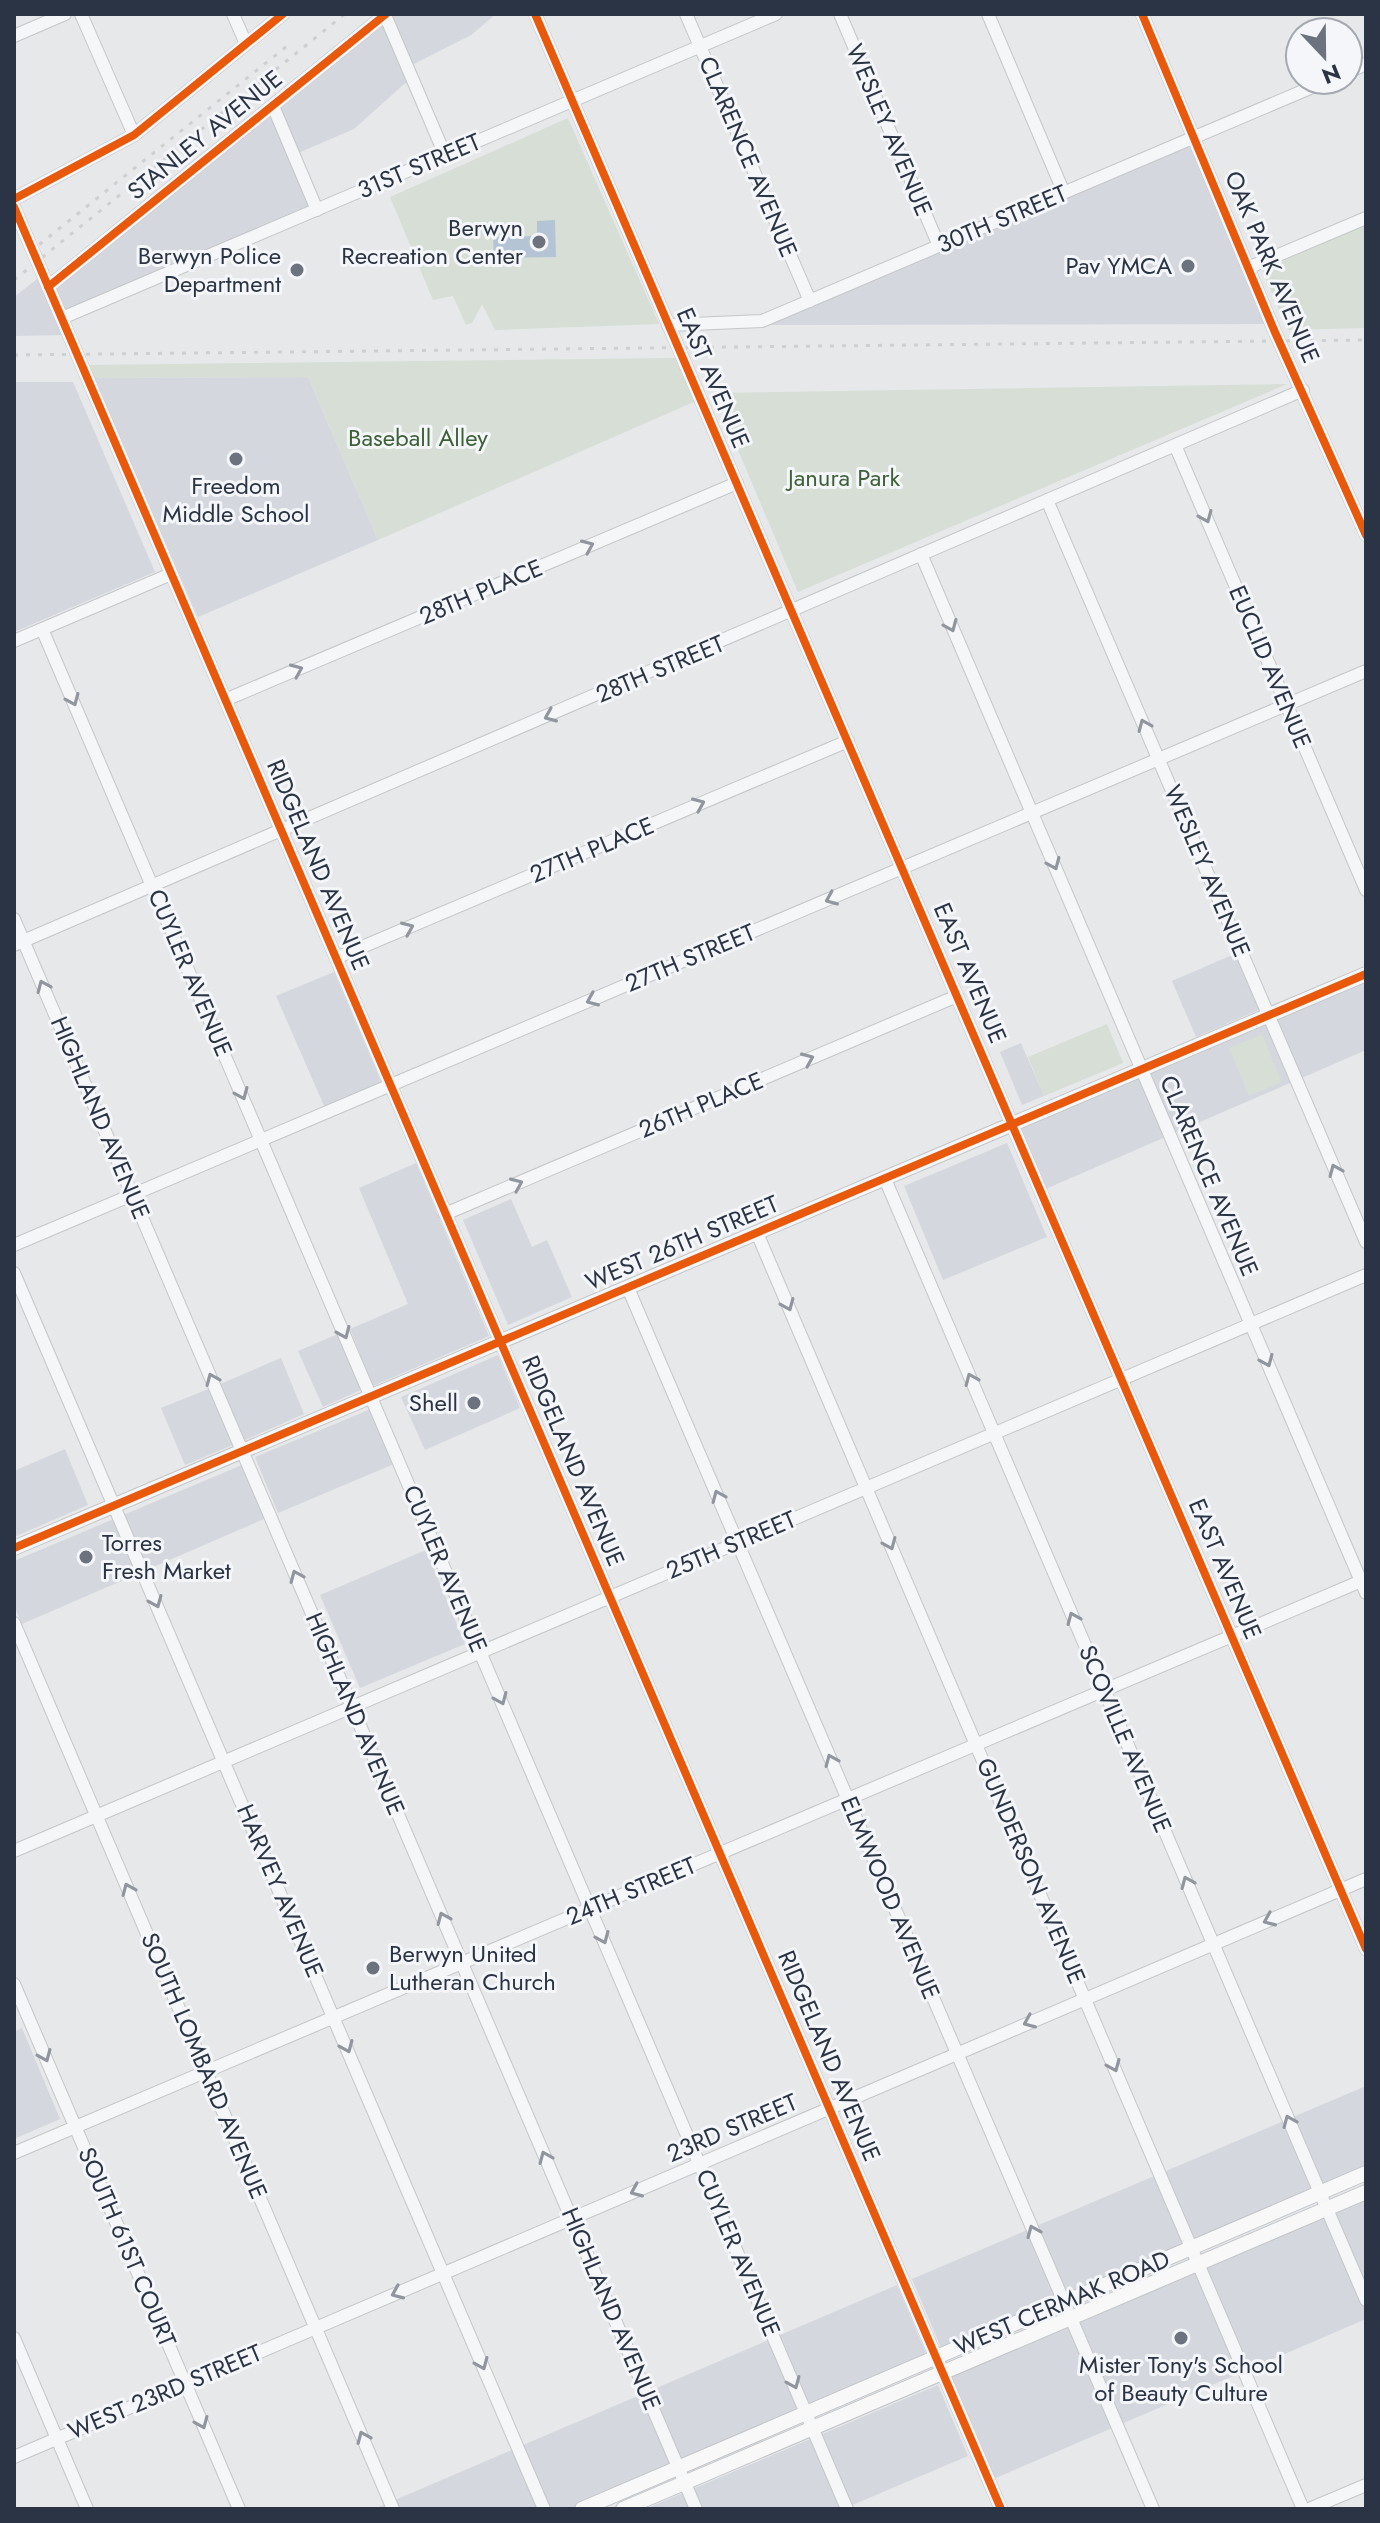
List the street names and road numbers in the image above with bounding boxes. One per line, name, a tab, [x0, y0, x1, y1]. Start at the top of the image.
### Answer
street label: WESLEY AVENUE	[837, 38, 942, 221]
street label: CLARENCE AVENUE	[690, 51, 807, 263]
street label: STANLEY AVENUE	[120, 61, 290, 208]
street label: 31ST STREET	[352, 124, 486, 207]
street label: OAK PARK AVENUE	[1216, 165, 1329, 368]
street label: 30TH STREET	[931, 175, 1072, 262]
street label: EAST AVENUE	[668, 302, 759, 454]
street label: 28TH PLACE	[414, 550, 548, 633]
street label: EUCLID AVENUE	[1220, 580, 1321, 754]
street label: 28TH STREET	[590, 626, 730, 711]
street label: RIDGELAND AVENUE	[258, 754, 379, 976]
street label: WESLEY AVENUE	[1155, 779, 1260, 962]
street label: 27TH PLACE	[524, 808, 659, 891]
street label: CUYLER AVENUE	[139, 884, 242, 1062]
street label: EAST AVENUE	[925, 897, 1016, 1049]
street label: 27TH STREET	[619, 914, 760, 1001]
street label: HIGHLAND AVENUE	[42, 1011, 159, 1225]
street label: 26TH PLACE	[633, 1063, 769, 1147]
street label: CLARENCE AVENUE	[1151, 1070, 1268, 1282]
street label: WEST 26TH STREET	[580, 1186, 784, 1299]
street label: RIDGELAND AVENUE	[513, 1350, 634, 1572]
street label: CUYLER AVENUE	[394, 1480, 497, 1658]
street label: EAST AVENUE	[1180, 1493, 1271, 1645]
street label: 25TH STREET	[660, 1501, 801, 1588]
street label: HIGHLAND AVENUE	[297, 1607, 414, 1821]
street label: SCOVILLE AVENUE	[1070, 1640, 1181, 1838]
street label: GUNDERSON AVENUE	[968, 1752, 1095, 1989]
street label: ELMWOOD AVENUE	[832, 1791, 949, 2005]
street label: HARVEY AVENUE	[228, 1799, 333, 1983]
street label: 24TH STREET	[560, 1847, 701, 1934]
street label: SOUTH LOMBARD AVENUE	[132, 1927, 276, 2204]
street label: RIDGELAND AVENUE	[769, 1945, 890, 2167]
street label: 23RD STREET	[661, 2084, 803, 2171]
street label: SOUTH 61ST COURT	[70, 2142, 185, 2352]
street label: CUYLER AVENUE	[687, 2164, 790, 2342]
street label: HIGHLAND AVENUE	[553, 2202, 670, 2416]
street label: WEST CERMAK ROAD	[948, 2241, 1175, 2364]
street label: WEST 23RD STREET	[62, 2335, 267, 2448]

